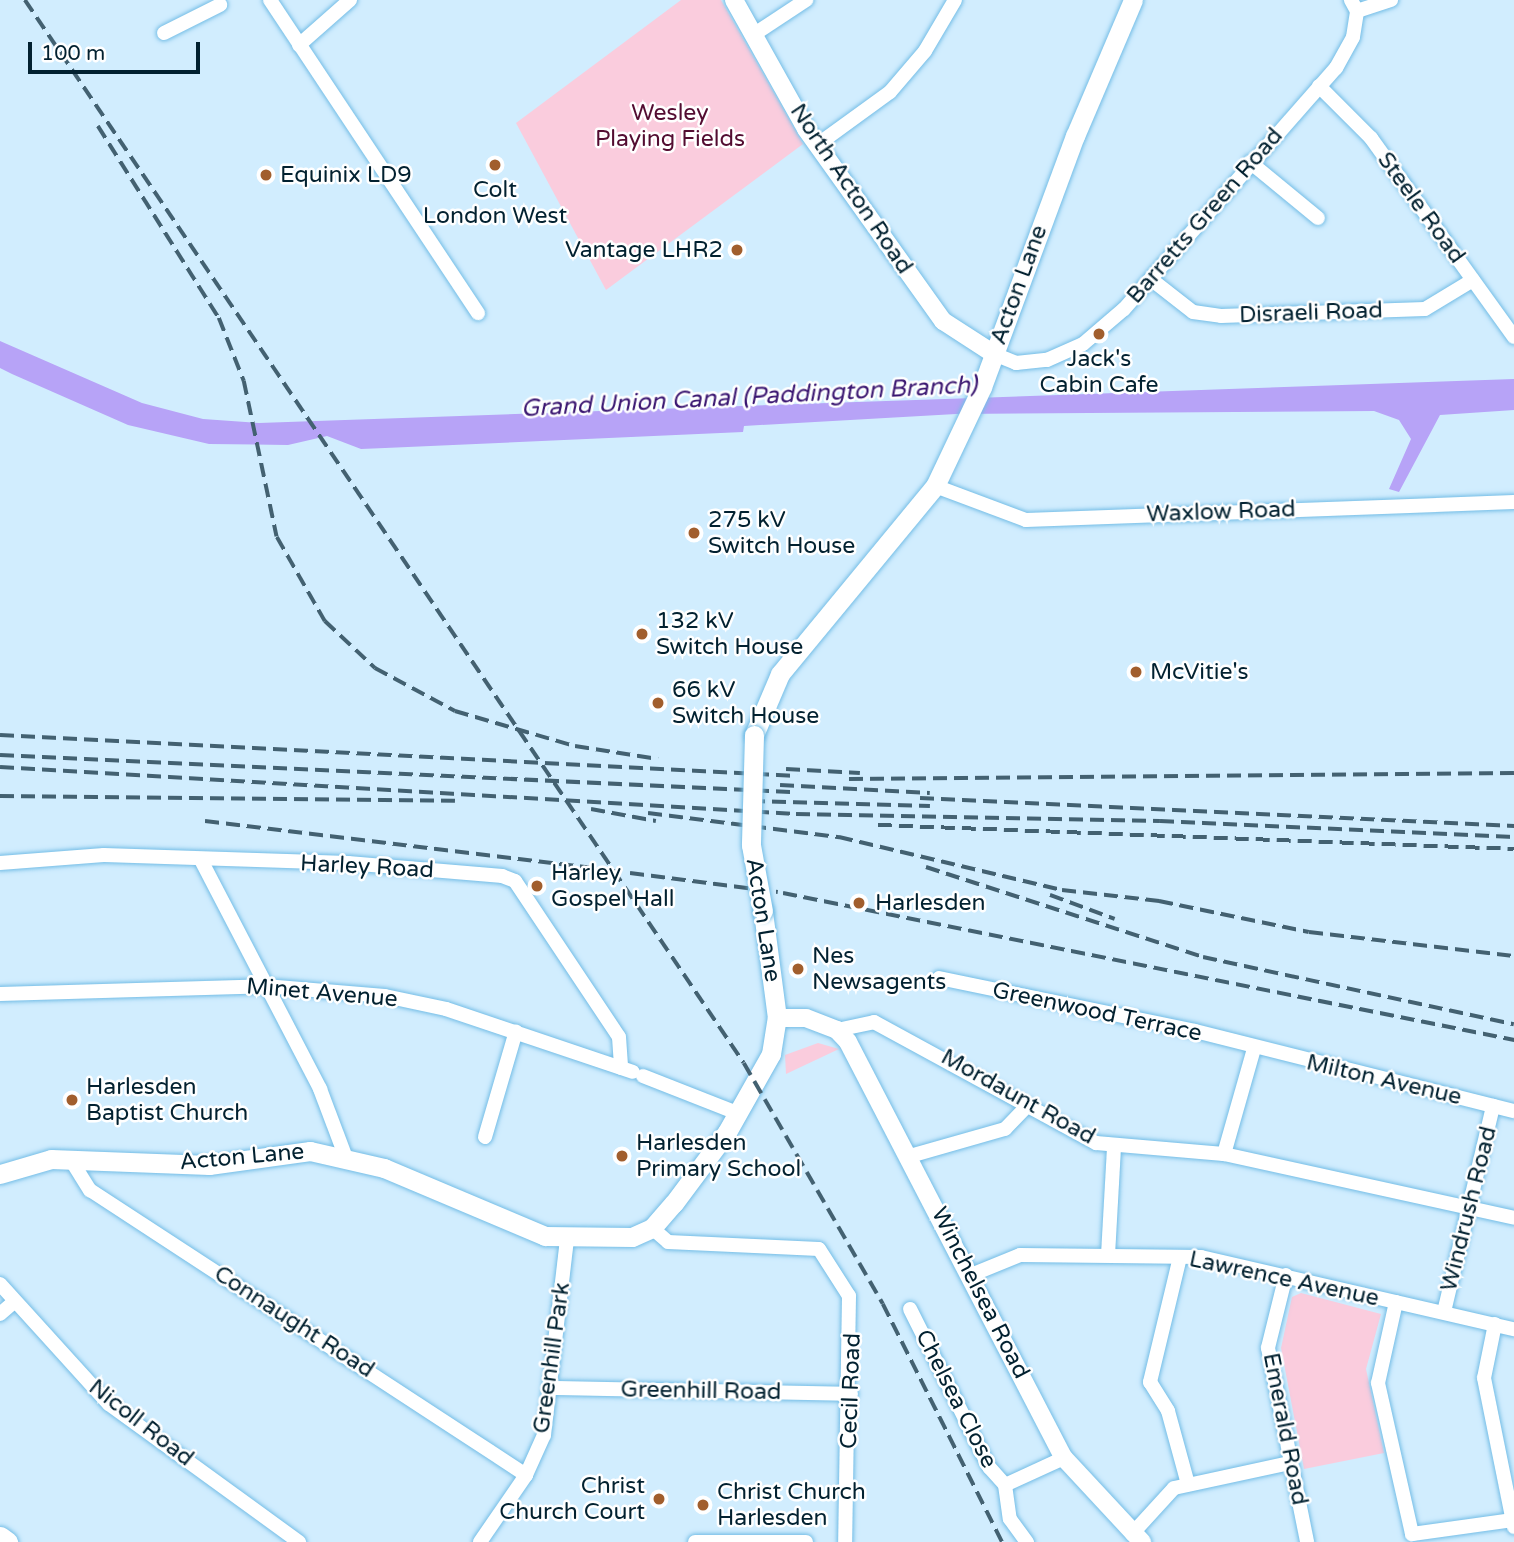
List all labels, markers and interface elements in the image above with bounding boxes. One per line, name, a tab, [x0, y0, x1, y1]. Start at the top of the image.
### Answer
scale bar	[32, 28, 203, 72]
text: 100 m	[41, 41, 105, 66]
park label: Wesley Playing Fields	[595, 99, 745, 153]
street label: North Acton Road	[784, 99, 918, 279]
street label: Barretts Green Road	[1121, 123, 1289, 309]
street label: Steele Road	[1371, 147, 1471, 269]
marker: Colt London West	[487, 157, 503, 173]
place label: Equinix LD9	[280, 161, 412, 189]
marker: Equinix LD9	[258, 167, 274, 183]
place label: Colt London West	[423, 176, 567, 230]
street label: Acton Lane	[985, 222, 1053, 348]
place label: Vantage LHR2	[565, 236, 723, 264]
marker: Vantage LHR2	[729, 242, 745, 258]
street label: Disraeli Road	[1239, 297, 1383, 329]
marker: Jack's Cabin Cafe	[1091, 326, 1107, 342]
place label: Jack's Cabin Cafe	[1040, 345, 1158, 399]
water label: Grand Union Canal (Paddington Branch)	[520, 371, 978, 423]
street label: Waxlow Road	[1146, 496, 1296, 528]
place label: 275 kV Switch House	[708, 506, 855, 560]
marker: 275 kV Switch House	[686, 525, 702, 541]
place label: 132 kV Switch House	[656, 607, 803, 661]
marker: 132 kV Switch House	[634, 626, 650, 642]
place label: McVitie's	[1150, 658, 1249, 686]
marker: McVitie's	[1128, 664, 1144, 680]
place label: 66 kV Switch House	[672, 676, 819, 730]
marker: 66 kV Switch House	[650, 695, 666, 711]
street label: Harley Road	[299, 850, 435, 884]
street label: Acton Lane	[740, 856, 786, 984]
place label: Harley Gospel Hall	[551, 859, 674, 913]
marker: Harley Gospel Hall	[529, 878, 545, 894]
place label: Harlesden	[875, 889, 985, 917]
marker: Harlesden	[849, 893, 869, 913]
place label: Nes Newsagents	[812, 942, 946, 996]
marker: Nes Newsagents	[790, 961, 806, 977]
street label: Minet Avenue	[245, 973, 399, 1013]
street label: Greenwood Terrace	[990, 976, 1204, 1048]
street label: Mordaunt Road	[936, 1043, 1100, 1151]
street label: Milton Avenue	[1304, 1049, 1464, 1111]
place label: Harlesden Baptist Church	[86, 1073, 248, 1127]
marker: Harlesden Baptist Church	[64, 1092, 80, 1108]
street label: Windrush Road	[1435, 1124, 1503, 1294]
place label: Harlesden Primary School	[636, 1129, 801, 1183]
street label: Acton Lane	[179, 1138, 305, 1176]
marker: Harlesden Primary School	[614, 1148, 630, 1164]
street label: Winchelsea Road	[925, 1203, 1035, 1383]
street label: Lawrence Avenue	[1187, 1245, 1381, 1313]
street label: Connaught Road	[209, 1260, 379, 1384]
street label: Greenhill Park	[528, 1281, 576, 1435]
street label: Chelsea Close	[909, 1325, 1003, 1473]
street label: Cecil Road	[835, 1332, 867, 1450]
street label: Emerald Road	[1257, 1351, 1313, 1507]
street label: Nicoll Road	[83, 1374, 199, 1472]
street label: Greenhill Road	[620, 1376, 782, 1406]
place label: Christ Church Court	[499, 1472, 645, 1526]
place label: Christ Church Harlesden	[717, 1478, 866, 1532]
marker: Christ Church Court	[651, 1491, 667, 1507]
marker: Christ Church Harlesden	[695, 1497, 711, 1513]

